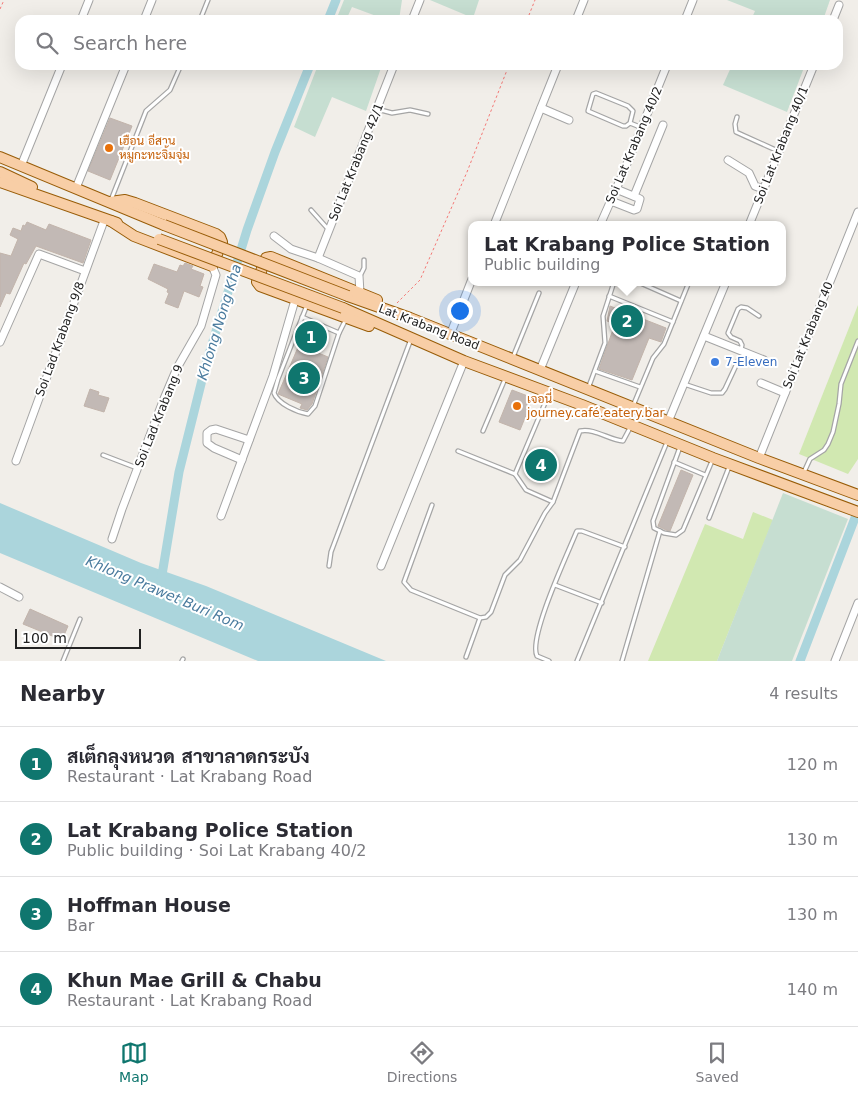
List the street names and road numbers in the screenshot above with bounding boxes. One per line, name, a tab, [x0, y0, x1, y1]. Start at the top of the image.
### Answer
street label: Soi Lat Krabang 40/2	[603, 84, 665, 206]
street label: Soi Lat Krabang 40/1	[751, 84, 811, 206]
street label: Soi Lat Krabang 42/1	[326, 101, 386, 223]
street label: Soi Lat Krabang 40	[780, 279, 836, 391]
street label: Soi Lad Krabang 9/8	[33, 280, 87, 398]
street label: Lat Krabang Road	[377, 301, 481, 353]
street label: Soi Lad Krabang 9	[132, 363, 186, 469]

